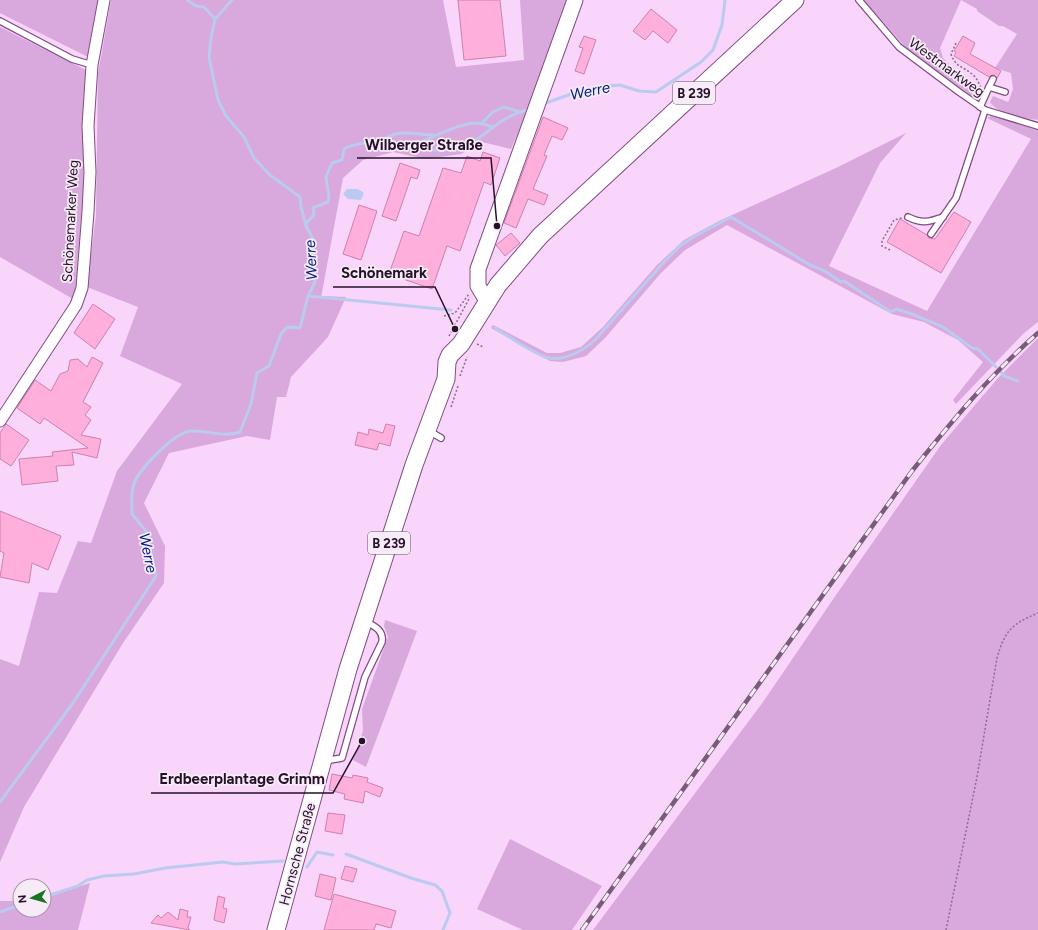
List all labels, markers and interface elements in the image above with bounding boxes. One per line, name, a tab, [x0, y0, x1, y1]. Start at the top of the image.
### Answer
street label: Westmarkweg	[905, 34, 988, 101]
water label: Werre	[568, 78, 612, 104]
road number: B 239	[673, 82, 715, 104]
callout: Wilberger Straße	[357, 131, 491, 158]
text: Wilberger Straße	[365, 136, 484, 154]
street label: Schönemarker Weg	[59, 159, 82, 283]
water label: Werre	[301, 239, 321, 281]
callout: Schönemark	[333, 260, 435, 287]
text: Schönemark	[341, 264, 427, 282]
water label: Werre	[135, 531, 161, 575]
road number: B 239	[368, 532, 410, 554]
callout: Erdbeerplantage Grimm	[151, 766, 333, 793]
text: Erdbeerplantage Grimm	[159, 770, 325, 788]
street label: Hornsche Straße	[276, 801, 319, 907]
north arrow	[12, 878, 52, 918]
text: N	[16, 894, 29, 904]

